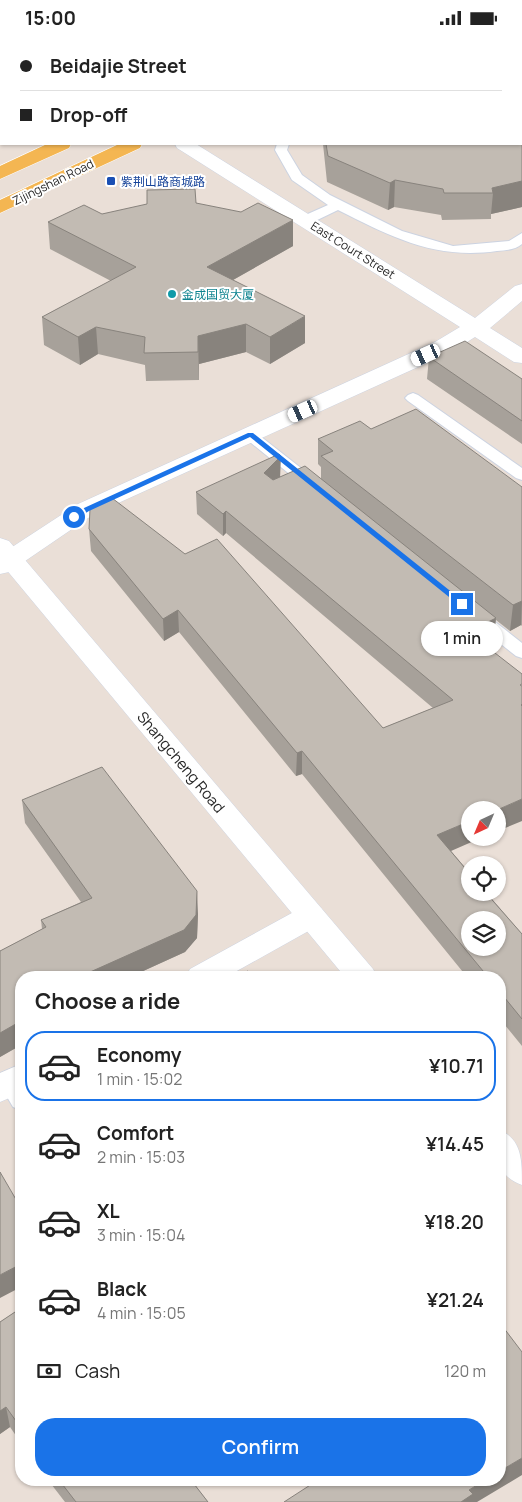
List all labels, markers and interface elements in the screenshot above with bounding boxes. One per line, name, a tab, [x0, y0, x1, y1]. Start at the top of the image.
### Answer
text: 15:00	[25, 5, 76, 31]
text: Beidajie Street	[50, 53, 187, 79]
text: Drop-off	[50, 102, 127, 128]
street label: Zijingshan Road	[10, 155, 96, 209]
place label: 紫荆山路商城路	[121, 173, 205, 190]
marker: 紫荆山路商城路	[105, 175, 117, 187]
street label: East Court Street	[308, 217, 399, 283]
place label: 金成国贸大厦	[182, 286, 254, 303]
marker: 金成国贸大厦	[166, 288, 178, 300]
car	[409, 342, 442, 368]
car	[286, 398, 319, 424]
route start	[63, 506, 85, 528]
route end	[451, 593, 473, 615]
callout: 1 min	[421, 621, 503, 657]
text: 1 min	[443, 627, 481, 649]
street label: Shangcheng Road	[132, 707, 230, 817]
north arrow	[461, 801, 506, 846]
map controls	[461, 801, 506, 956]
button: locate	[461, 856, 506, 901]
button: layers	[461, 911, 506, 956]
text: Choose a ride	[35, 986, 180, 1016]
text: Economy	[97, 1042, 181, 1068]
icon: car	[37, 1044, 82, 1089]
text: ¥10.71	[429, 1053, 484, 1079]
text: 1 min · 15:02	[97, 1068, 182, 1090]
text: Comfort	[97, 1120, 174, 1146]
icon: car	[37, 1122, 82, 1167]
text: ¥14.45	[426, 1131, 484, 1157]
text: 2 min · 15:03	[97, 1146, 185, 1168]
text: XL	[97, 1198, 120, 1224]
icon: car	[37, 1200, 82, 1245]
text: ¥18.20	[424, 1209, 484, 1235]
text: 3 min · 15:04	[97, 1224, 185, 1246]
text: Black	[97, 1276, 146, 1302]
icon: car	[37, 1278, 82, 1323]
text: ¥21.24	[427, 1287, 484, 1313]
text: 4 min · 15:05	[97, 1302, 186, 1324]
icon: cash	[35, 1357, 63, 1385]
text: Cash	[75, 1358, 120, 1384]
text: 120 m	[444, 1360, 486, 1382]
button: Confirm	[35, 1418, 486, 1476]

